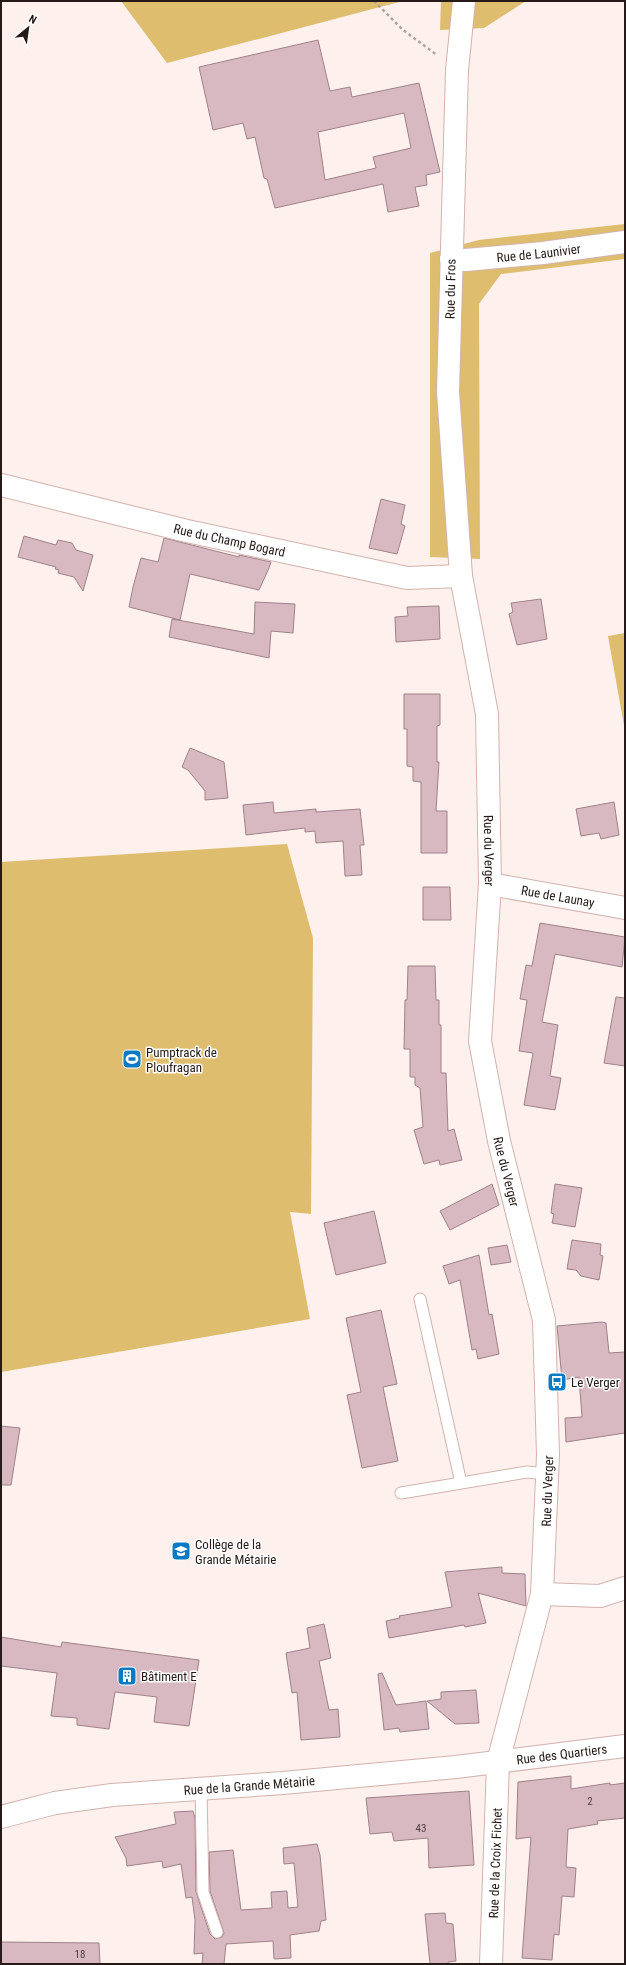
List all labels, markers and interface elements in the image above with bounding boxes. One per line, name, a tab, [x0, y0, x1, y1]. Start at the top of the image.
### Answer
north arrow	[8, 8, 48, 48]
text: N	[27, 12, 39, 27]
street label: Rue de Launivier	[496, 241, 582, 265]
street label: Rue du Fros	[442, 259, 459, 319]
street label: Rue du Champ Bogard	[172, 521, 286, 560]
street label: Rue du Verger	[481, 815, 497, 887]
street label: Rue de Launay	[520, 883, 596, 911]
place label: Pumptrack de Ploufragan	[146, 1045, 217, 1075]
sports icon: Pumptrack de Ploufragan	[121, 1048, 143, 1070]
street label: Rue du Verger	[490, 1136, 522, 1208]
bus stop icon: Le Verger	[546, 1371, 568, 1393]
place label: Le Verger	[571, 1375, 620, 1390]
street label: Rue du Verger	[539, 1455, 556, 1527]
place label: Collège de la Grande Métairie	[195, 1537, 276, 1567]
school or university icon: Collège de la Grande Métairie	[170, 1540, 192, 1562]
building icon: Bâtiment E	[116, 1665, 138, 1687]
place label: Bâtiment E	[141, 1669, 197, 1684]
street label: Rue des Quartiers	[516, 1741, 608, 1767]
street label: Rue de la Grande Métairie	[183, 1773, 316, 1798]
house number: 2	[587, 1795, 593, 1808]
street label: Rue de la Croix Fichet	[486, 1807, 505, 1919]
house number: 43	[416, 1822, 426, 1835]
house number: 18	[75, 1948, 85, 1961]

